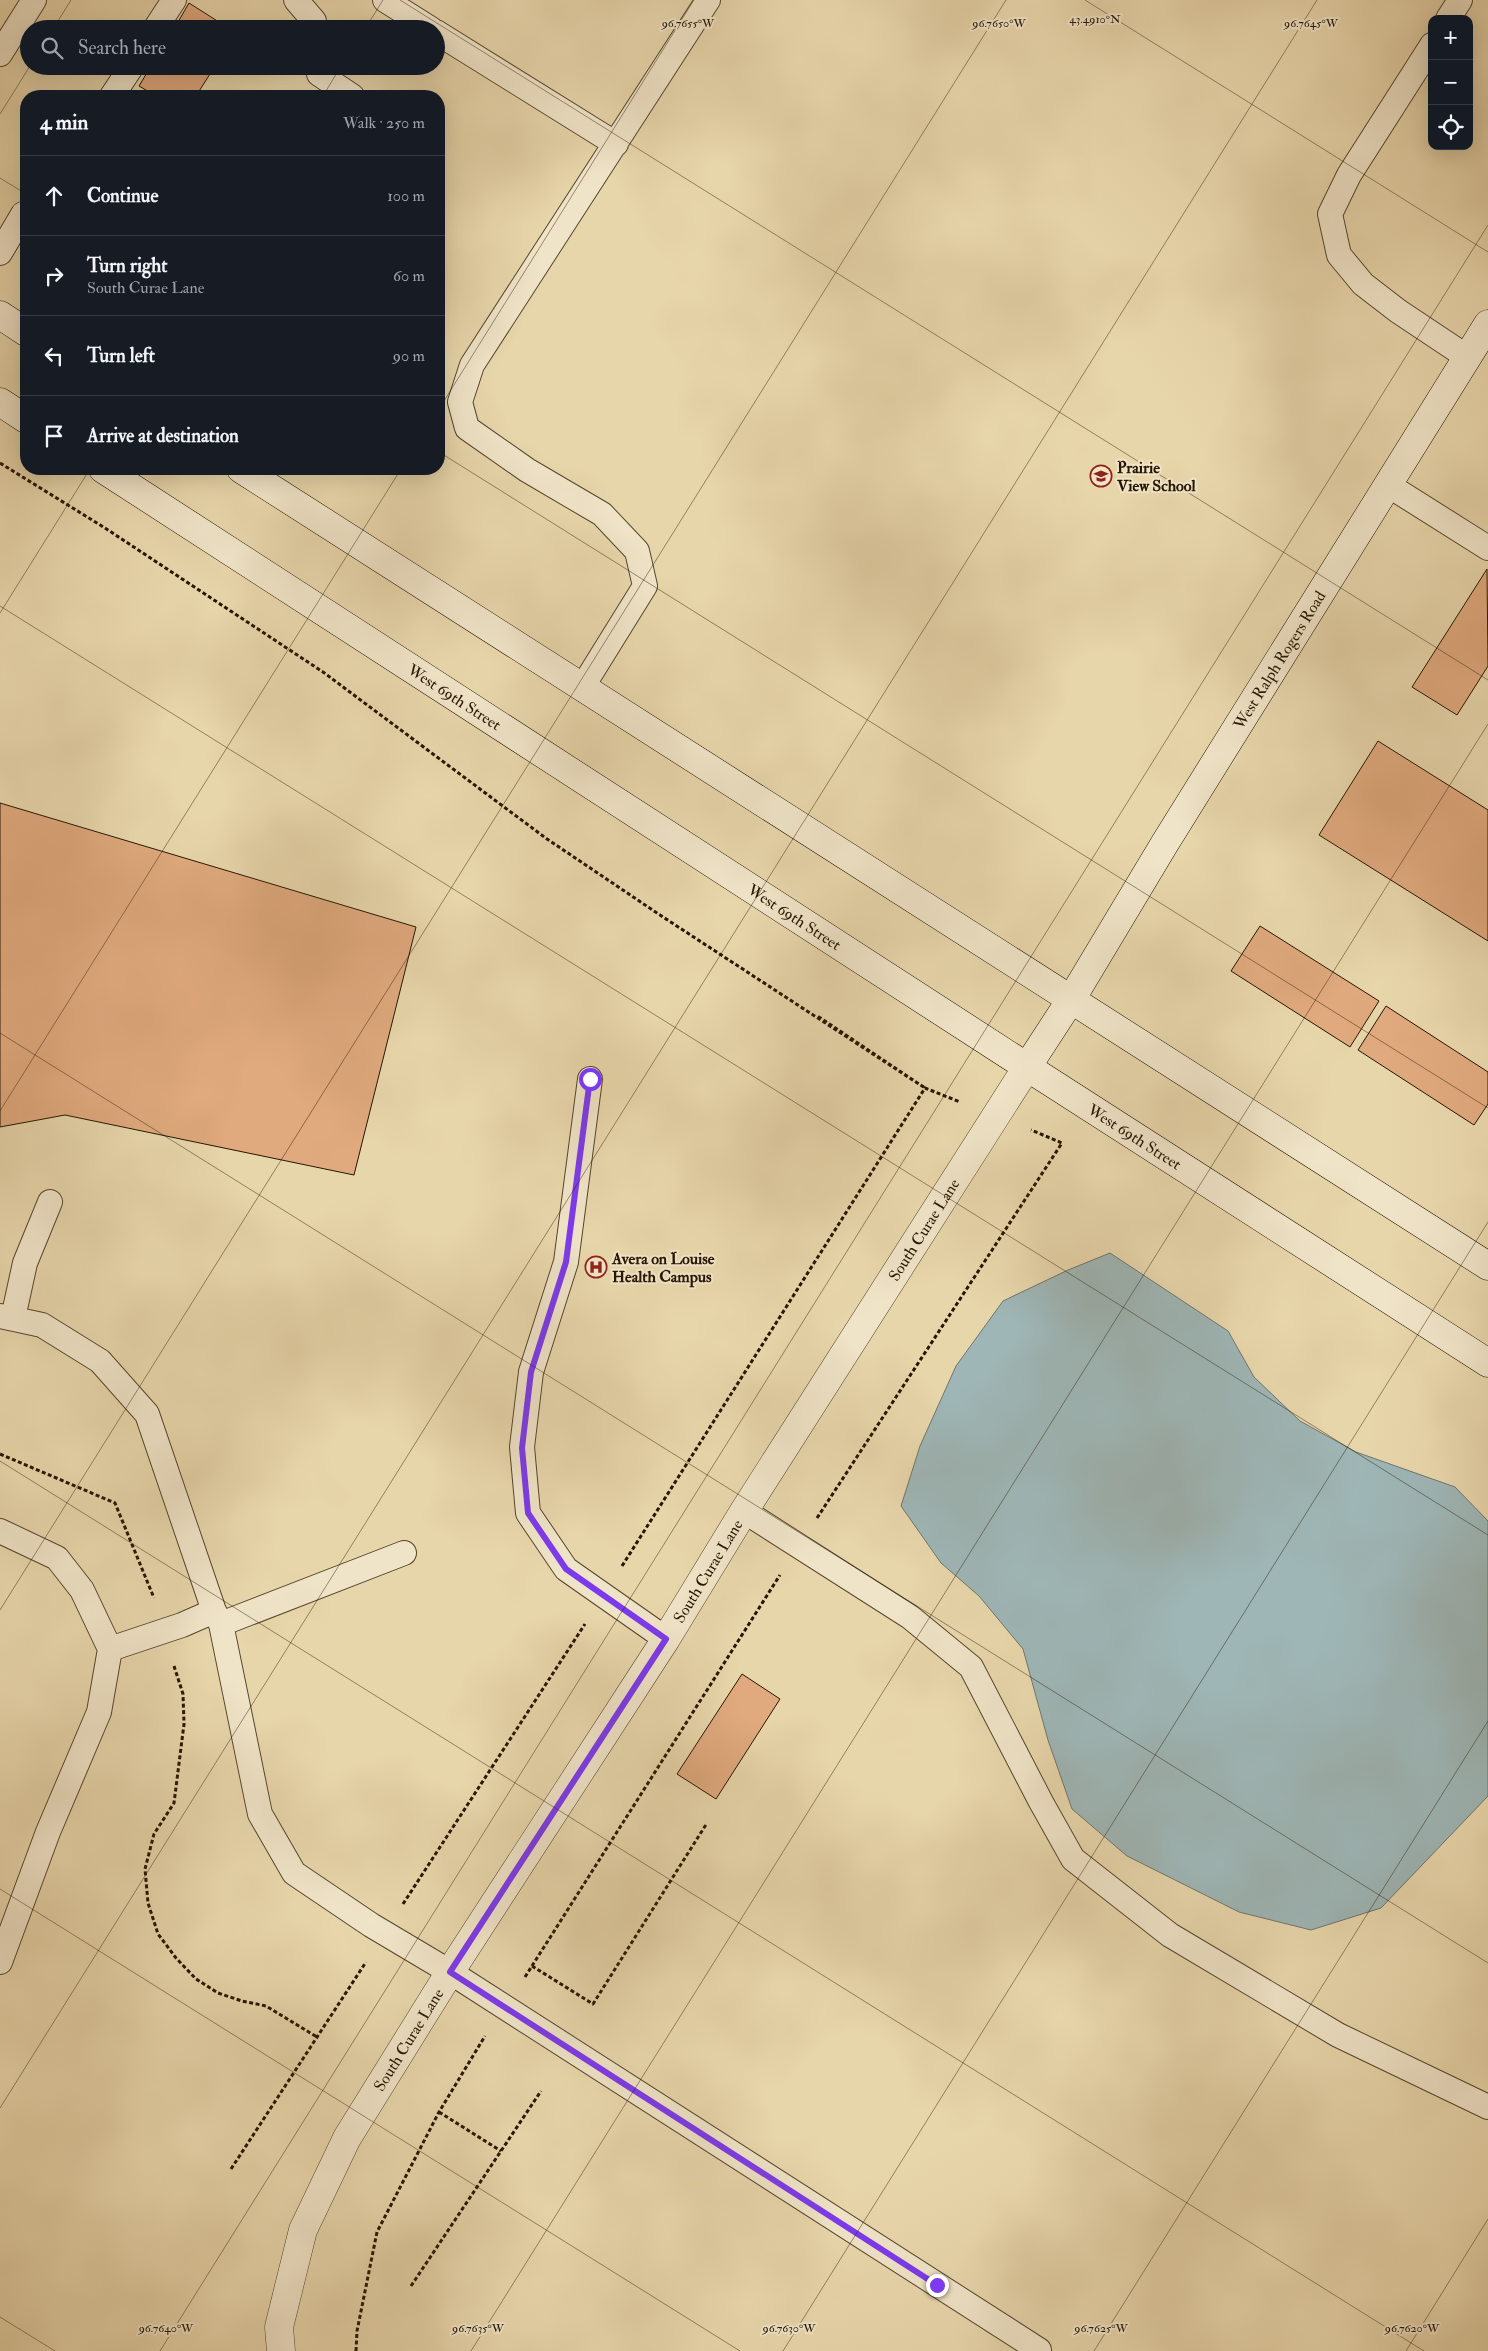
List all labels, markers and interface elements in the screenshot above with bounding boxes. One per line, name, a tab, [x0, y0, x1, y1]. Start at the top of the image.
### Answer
text: 43.4910°N	[1069, 12, 1121, 27]
map controls	[1428, 15, 1473, 150]
button: +	[1428, 15, 1473, 60]
text: 96.7655°W	[661, 16, 715, 31]
text: 96.7650°W	[971, 16, 1026, 31]
text: 96.7645°W	[1283, 16, 1339, 31]
search box	[20, 20, 445, 75]
icon: search	[38, 34, 66, 62]
text: Search here	[78, 36, 166, 60]
button: −	[1428, 60, 1473, 105]
button: locate	[1428, 105, 1473, 150]
text: 4 min	[40, 109, 88, 136]
text: Walk · 250 m	[343, 113, 425, 133]
icon: ahead	[40, 182, 68, 210]
text: Continue	[87, 184, 158, 208]
text: 100 m	[387, 186, 425, 206]
text: Turn right	[87, 254, 167, 278]
icon: right	[40, 262, 68, 290]
text: 60 m	[393, 266, 425, 286]
text: South Curae Lane	[87, 278, 204, 298]
icon: left	[40, 342, 68, 370]
text: Turn left	[87, 344, 155, 368]
text: 90 m	[393, 346, 425, 366]
icon: arrive	[40, 422, 68, 450]
text: Arrive at destination	[87, 424, 239, 448]
place label: Prairie View School	[1116, 458, 1196, 496]
school or university icon: Prairie View School	[1089, 464, 1113, 488]
street label: West Ralph Rogers Road	[1229, 587, 1331, 734]
street label: West 69th Street	[403, 659, 505, 735]
street label: West 69th Street	[743, 879, 845, 955]
route start	[579, 1068, 602, 1091]
street label: West 69th Street	[1083, 1099, 1185, 1175]
street label: South Curae Lane	[884, 1175, 964, 1285]
place label: Avera on Louise Health Campus	[611, 1249, 715, 1288]
hospital icon: Avera on Louise Health Campus	[584, 1255, 608, 1279]
street label: South Curae Lane	[669, 1516, 748, 1627]
street label: South Curae Lane	[370, 1985, 449, 2095]
route end	[926, 2274, 949, 2297]
text: 96.7640°W	[138, 2321, 194, 2336]
text: 96.7635°W	[451, 2321, 505, 2336]
text: 96.7630°W	[762, 2321, 816, 2336]
text: 96.7625°W	[1073, 2321, 1128, 2336]
text: 96.7620°W	[1384, 2321, 1440, 2336]

